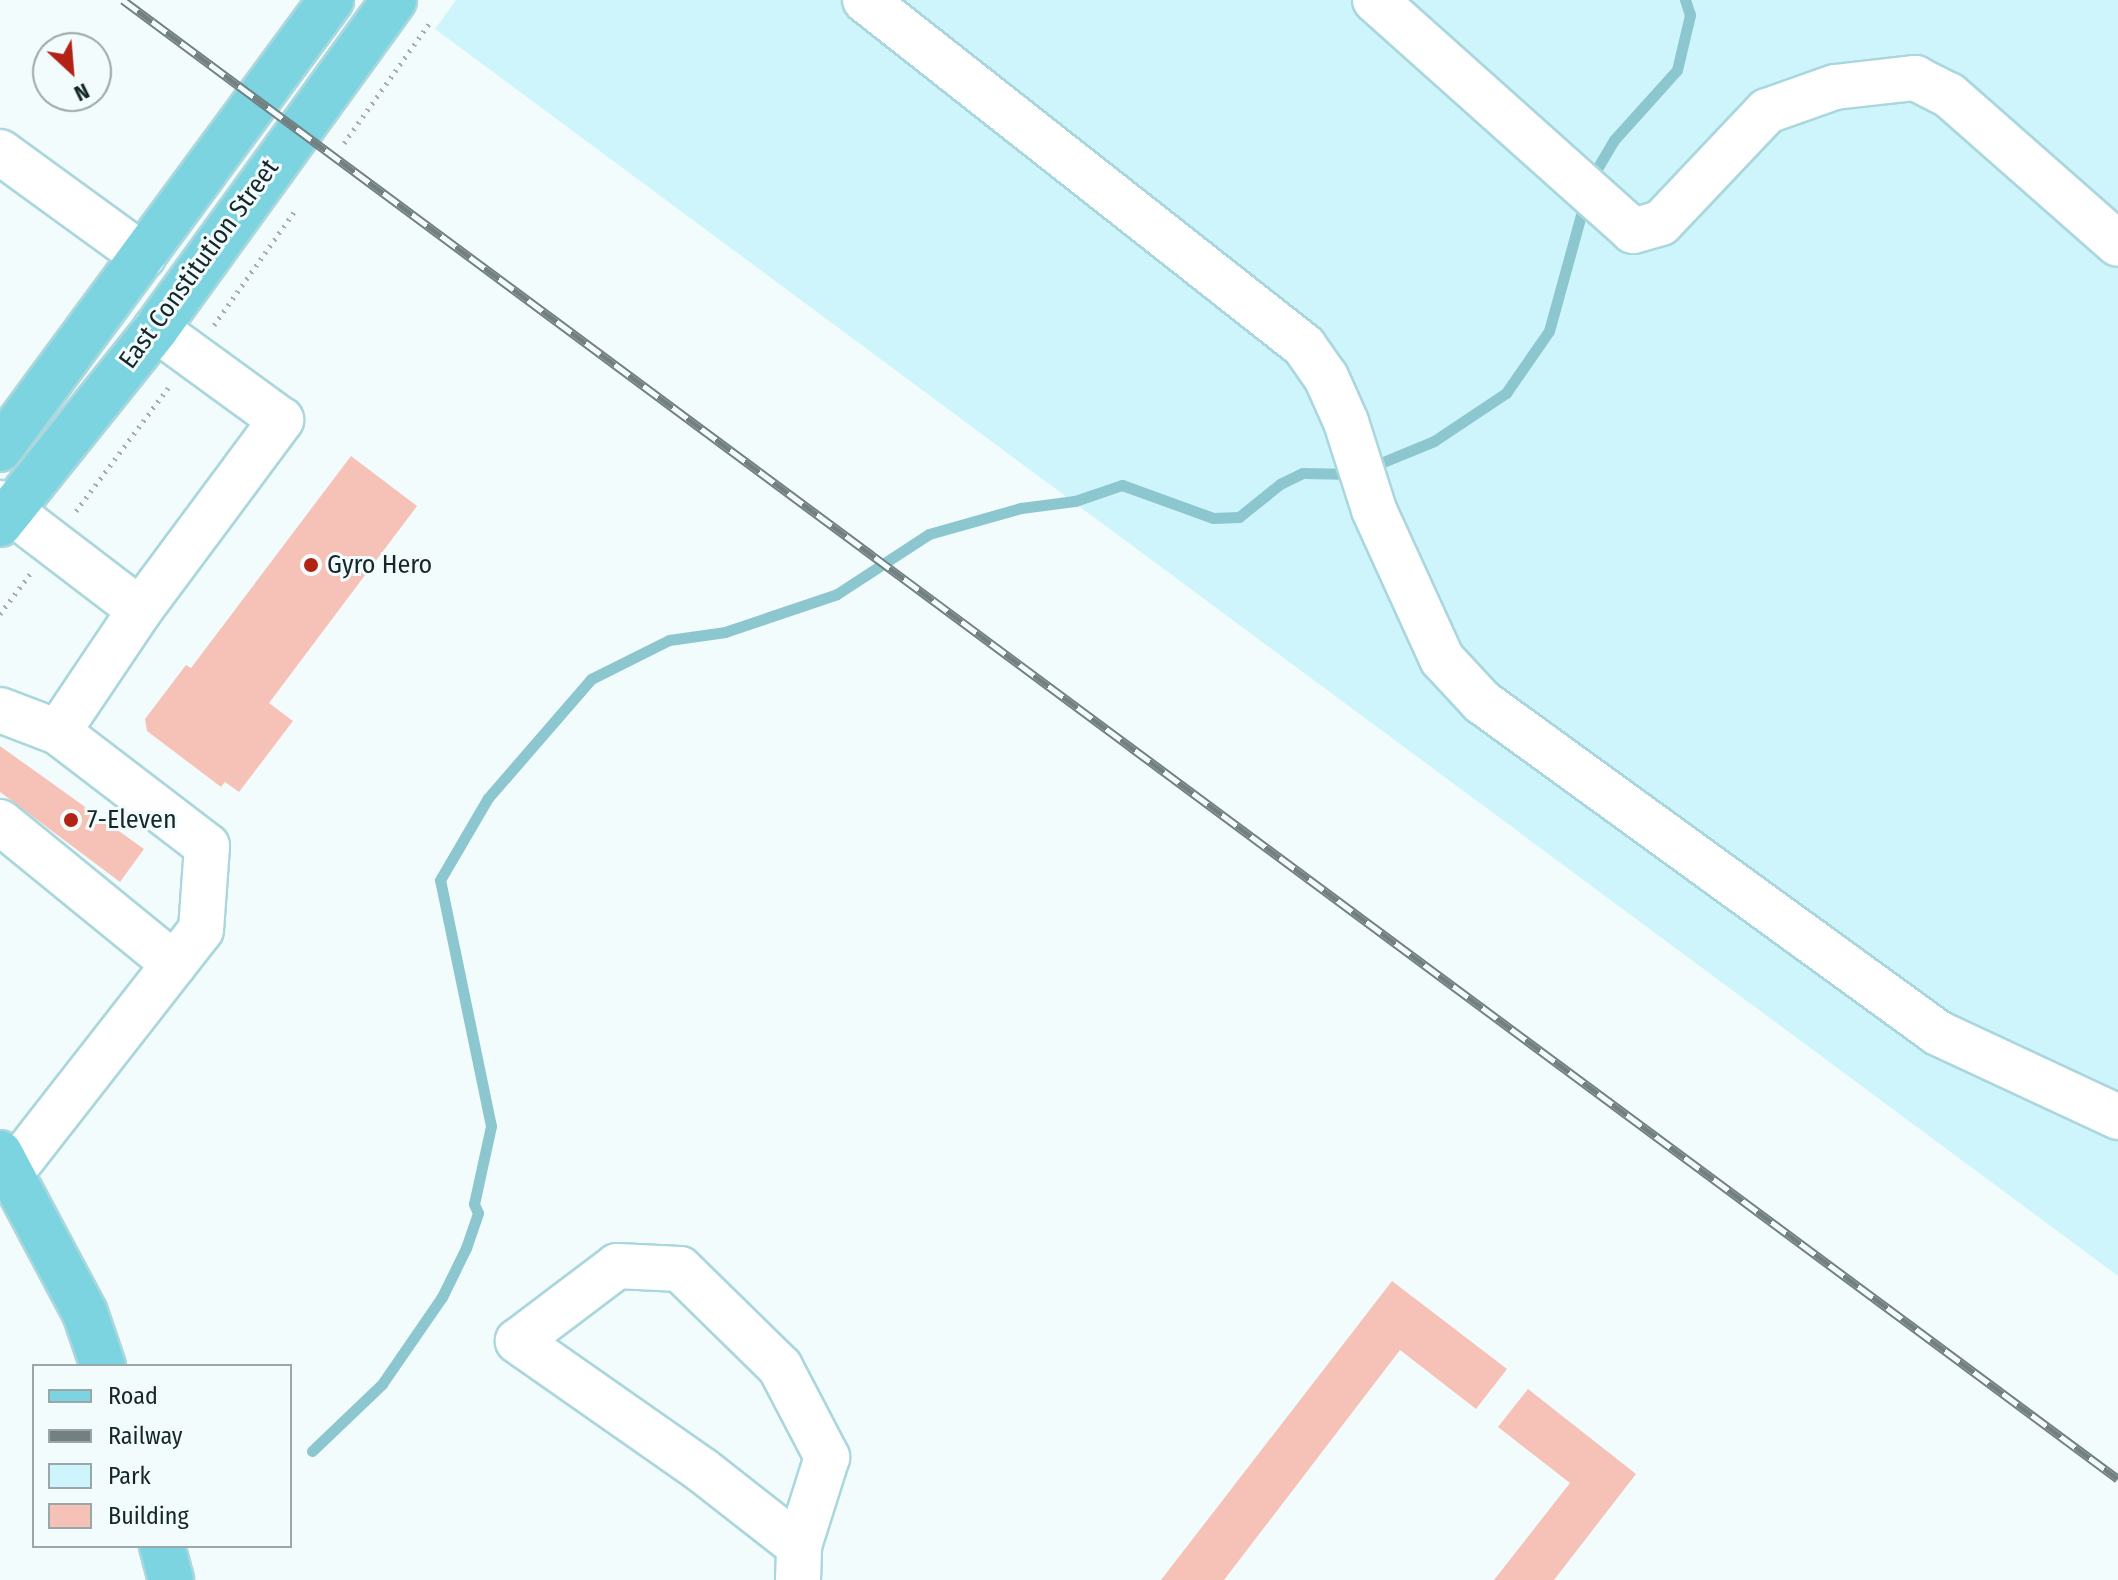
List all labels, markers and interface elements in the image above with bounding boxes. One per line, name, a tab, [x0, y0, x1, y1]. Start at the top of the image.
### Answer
north arrow	[32, 32, 112, 112]
text: N	[70, 77, 94, 107]
street label: East Constitution Street	[113, 153, 285, 375]
place label: Gyro Hero	[327, 549, 432, 581]
marker: Gyro Hero	[302, 556, 320, 574]
place label: 7-Eleven	[87, 804, 177, 836]
marker: 7-Eleven	[62, 811, 80, 829]
legend	[32, 1364, 292, 1548]
text: Road	[108, 1382, 158, 1410]
text: Railway	[108, 1422, 183, 1450]
text: Park	[108, 1462, 151, 1490]
text: Building	[108, 1502, 189, 1530]

